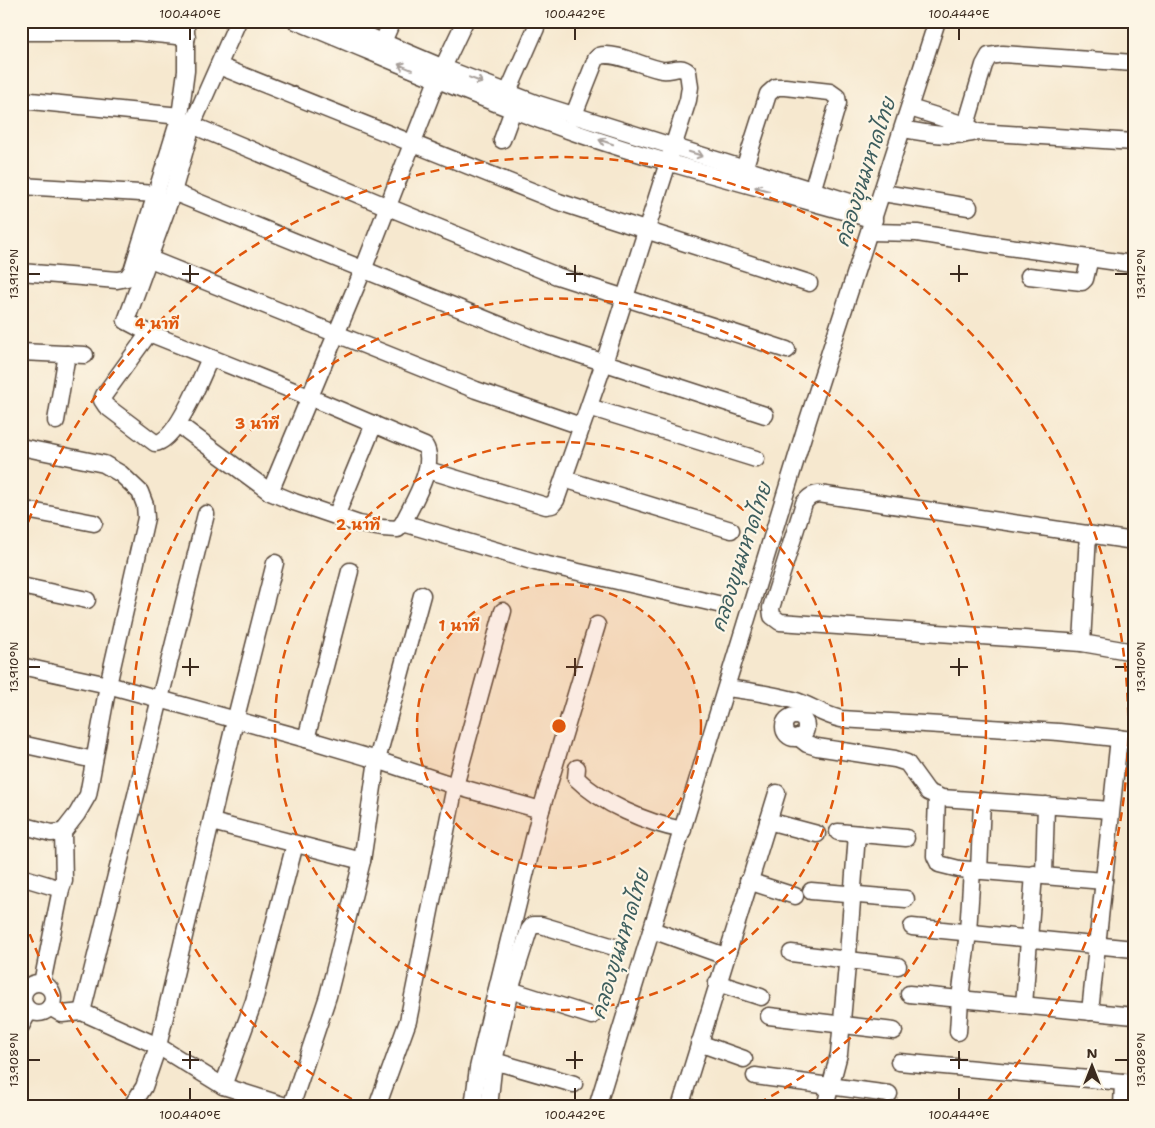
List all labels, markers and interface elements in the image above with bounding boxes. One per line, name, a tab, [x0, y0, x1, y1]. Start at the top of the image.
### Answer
text: 100.440°E	[159, 6, 221, 22]
text: 100.442°E	[545, 6, 605, 22]
text: 100.444°E	[928, 6, 990, 22]
one-way arrow	[398, 61, 413, 71]
one-way arrow	[467, 76, 483, 85]
water label: คลองขุนมหาดไทย	[829, 92, 904, 250]
one-way arrow	[598, 137, 614, 147]
one-way arrow	[687, 150, 703, 160]
one-way arrow	[754, 183, 770, 193]
text: 13.912°N	[6, 249, 22, 299]
text: 13.912°N	[1133, 249, 1149, 299]
text: 4 นาที	[135, 314, 180, 334]
text: 3 นาที	[235, 414, 280, 434]
water label: คลองขุนมหาดไทย	[705, 477, 780, 635]
text: 2 นาที	[336, 515, 381, 535]
text: 1 นาที	[439, 616, 480, 636]
text: 13.910°N	[6, 642, 22, 692]
text: 13.910°N	[1133, 642, 1149, 692]
centre of rings	[550, 717, 568, 735]
water label: คลองขุนมหาดไทย	[585, 864, 658, 1023]
text: 13.908°N	[6, 1033, 22, 1087]
text: 13.908°N	[1133, 1033, 1149, 1087]
north arrow	[1068, 1040, 1118, 1090]
text: N	[1086, 1044, 1098, 1062]
text: 100.440°E	[159, 1107, 221, 1123]
text: 100.442°E	[545, 1107, 605, 1123]
text: 100.444°E	[928, 1107, 990, 1123]

